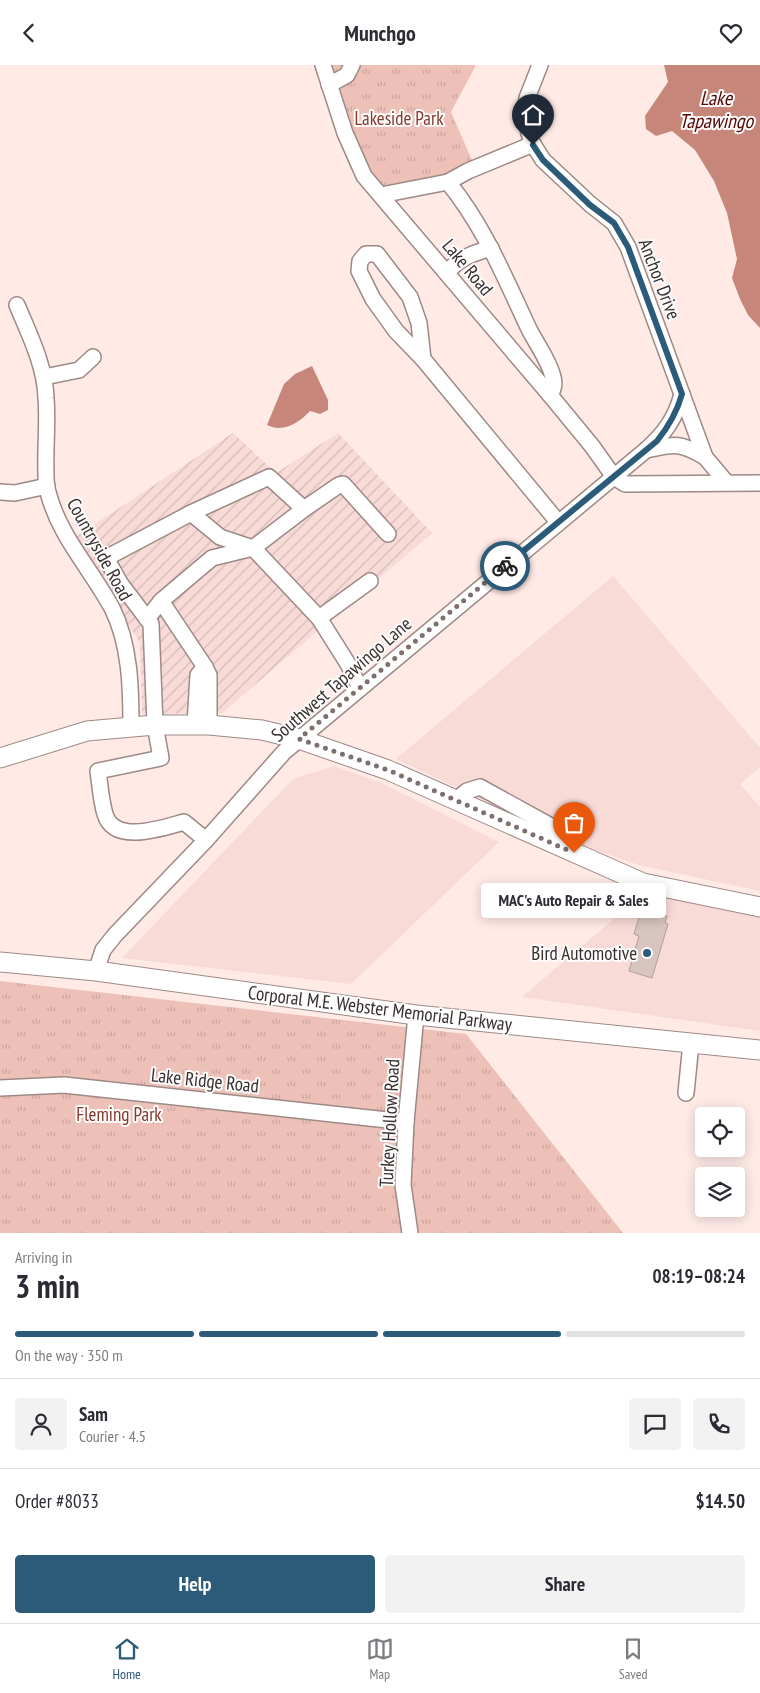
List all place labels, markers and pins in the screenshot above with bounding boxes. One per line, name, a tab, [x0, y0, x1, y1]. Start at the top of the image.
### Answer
pin	[512, 94, 554, 145]
pin	[553, 802, 595, 853]
callout: MAC's Auto Repair & Sales	[482, 883, 666, 918]
place label: Bird Automotive	[531, 941, 637, 965]
marker: Bird Automotive	[641, 947, 653, 959]

